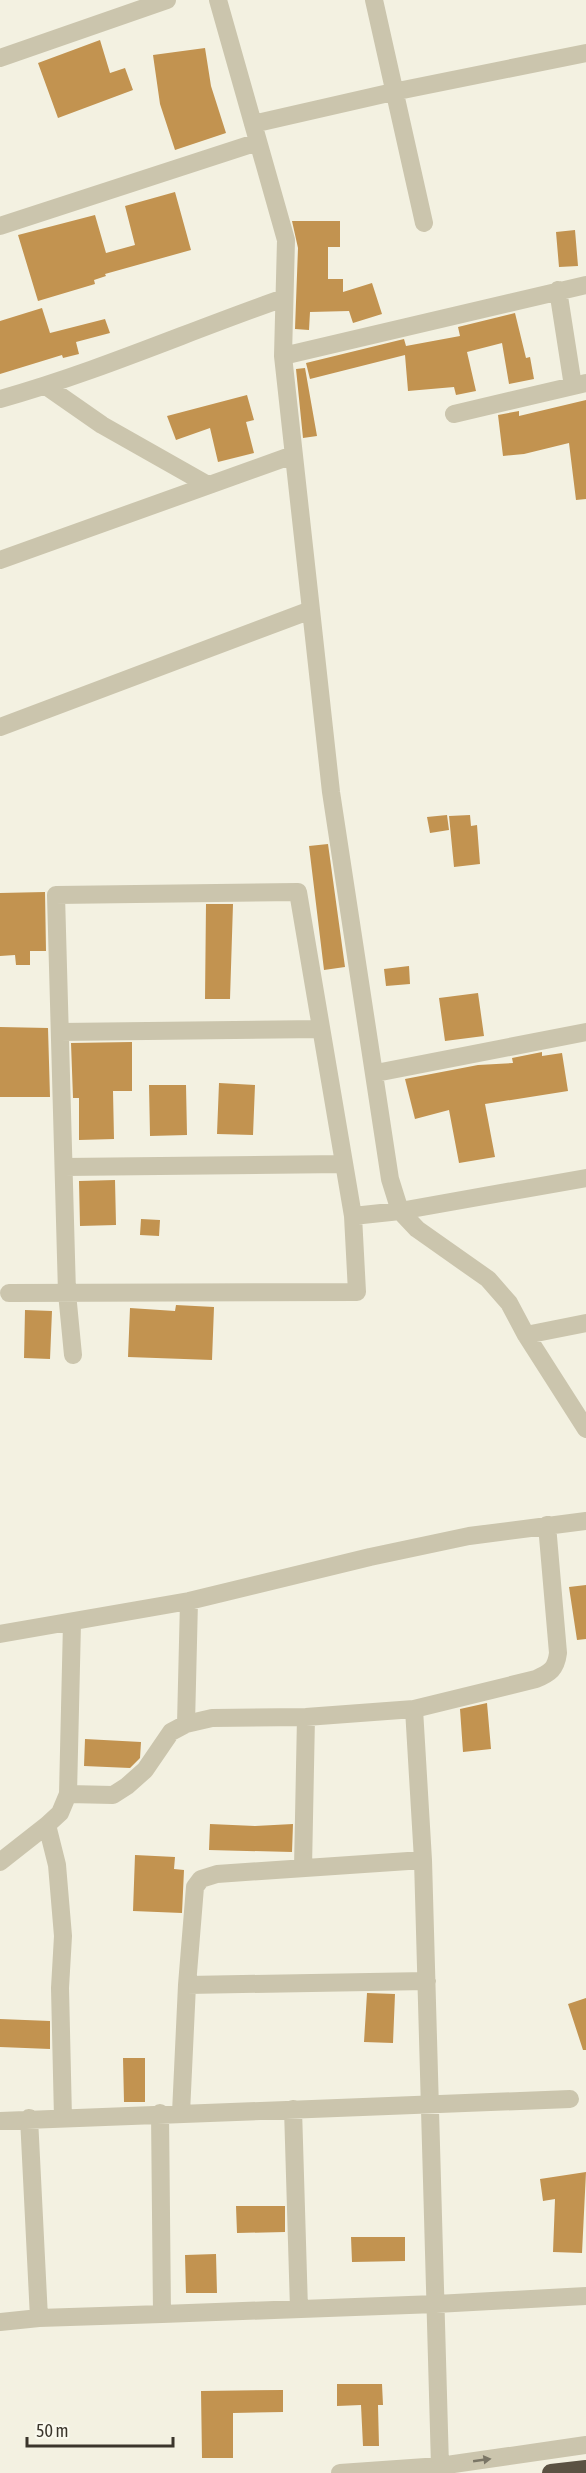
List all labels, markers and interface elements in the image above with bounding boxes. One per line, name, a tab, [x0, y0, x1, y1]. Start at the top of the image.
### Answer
scale bar	[27, 2410, 172, 2448]
text: 50 m	[36, 2420, 68, 2441]
one-way arrow	[473, 2455, 492, 2464]

